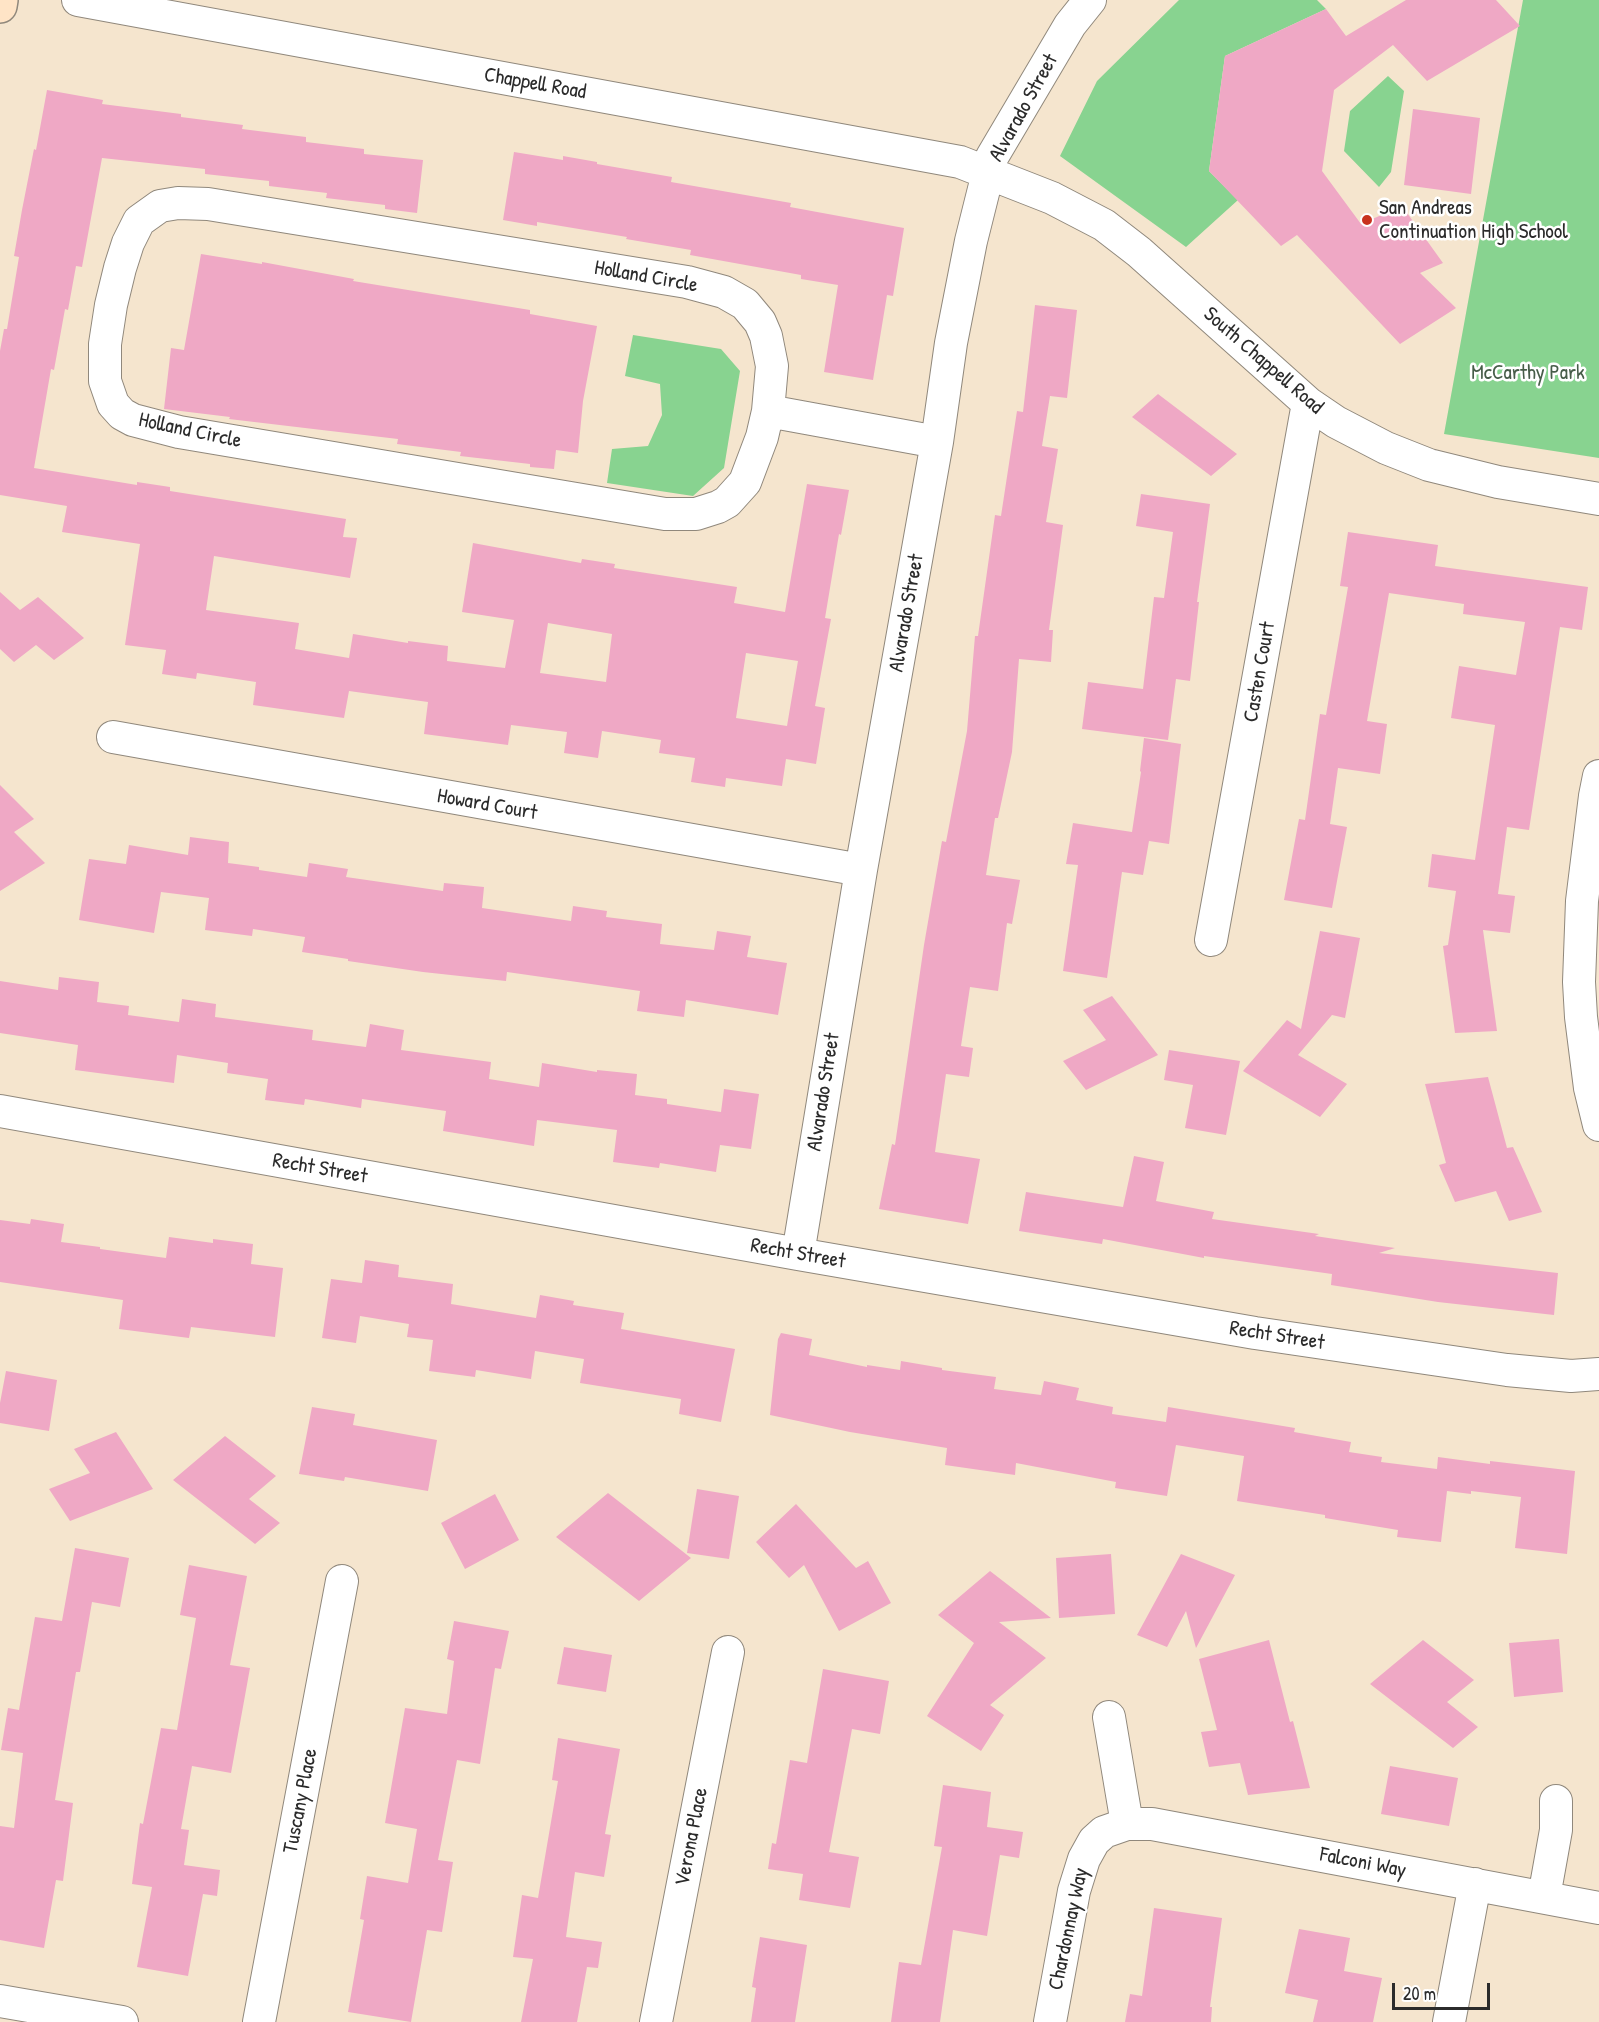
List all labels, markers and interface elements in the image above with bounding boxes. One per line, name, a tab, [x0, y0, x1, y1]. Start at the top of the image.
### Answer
street label: Alvarado Street	[984, 50, 1064, 166]
street label: Chappell Road	[482, 63, 588, 105]
place label: San Andreas Continuation High School	[1379, 195, 1568, 245]
marker: San Andreas Continuation High School	[1360, 213, 1374, 227]
street label: Holland Circle	[592, 256, 700, 298]
street label: South Chappell Road	[1198, 302, 1328, 420]
park label: McCarthy Park	[1471, 360, 1585, 386]
street label: Holland Circle	[136, 408, 244, 454]
street label: Alvarado Street	[884, 552, 930, 674]
street label: Casten Court	[1239, 620, 1281, 724]
street label: Howard Court	[435, 784, 539, 826]
street label: Alvarado Street	[802, 1031, 846, 1153]
street label: Recht Street	[271, 1148, 369, 1190]
street label: Recht Street	[749, 1233, 847, 1275]
street label: Recht Street	[1228, 1316, 1326, 1356]
street label: Tuscany Place	[278, 1746, 324, 1856]
street label: Verona Place	[670, 1786, 714, 1888]
street label: Falconi Way	[1318, 1842, 1408, 1884]
street label: Chardonnay Way	[1044, 1866, 1094, 1992]
scale bar	[1395, 1971, 1492, 2009]
text: 20 m	[1403, 1981, 1436, 2006]

